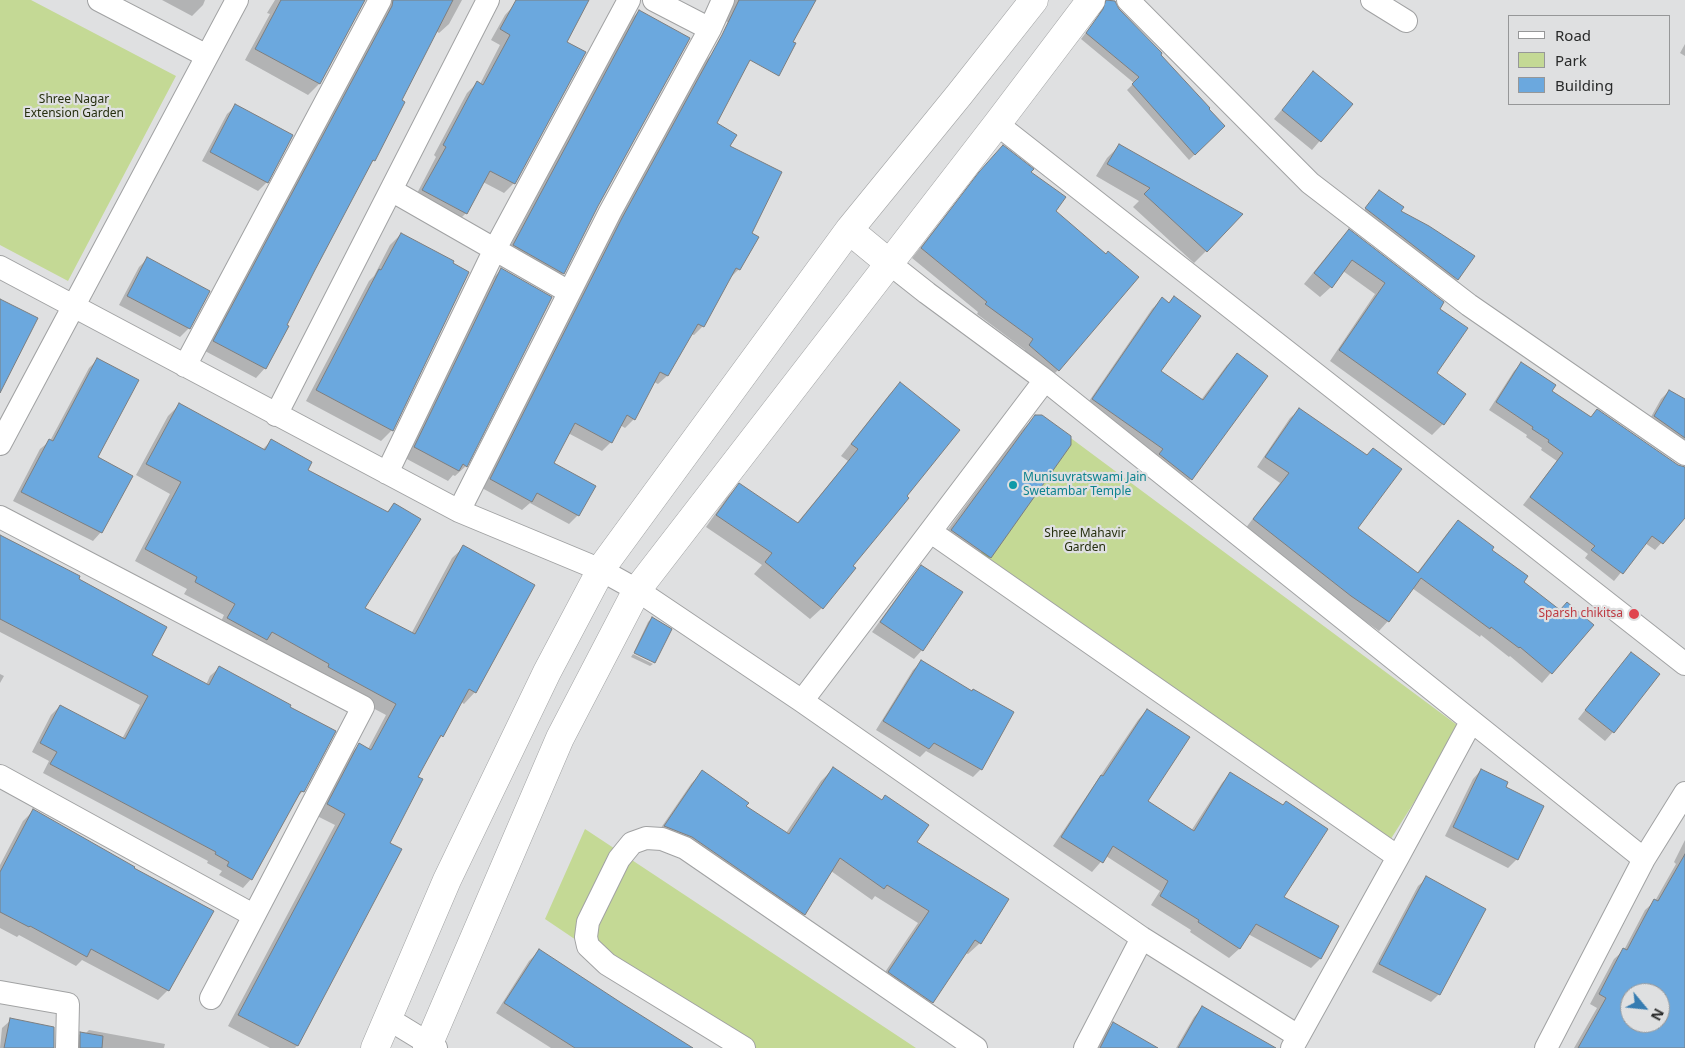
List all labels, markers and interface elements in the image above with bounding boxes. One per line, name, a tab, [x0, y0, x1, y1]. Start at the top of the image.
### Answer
legend	[1508, 15, 1670, 105]
text: Road	[1555, 25, 1591, 45]
text: Park	[1555, 50, 1587, 70]
text: Building	[1555, 75, 1613, 95]
park label: Shree Nagar Extension Garden	[24, 93, 124, 121]
place label: Munisuvratswami Jain Swetambar Temple	[1023, 471, 1147, 499]
marker: Munisuvratswami Jain Swetambar Temple	[1007, 479, 1019, 491]
park label: Shree Mahavir Garden	[1044, 527, 1126, 555]
place label: Sparsh chikitsa	[1538, 607, 1623, 621]
marker: Sparsh chikitsa	[1627, 607, 1641, 621]
north arrow	[1620, 983, 1670, 1033]
text: N	[1647, 1005, 1669, 1024]

